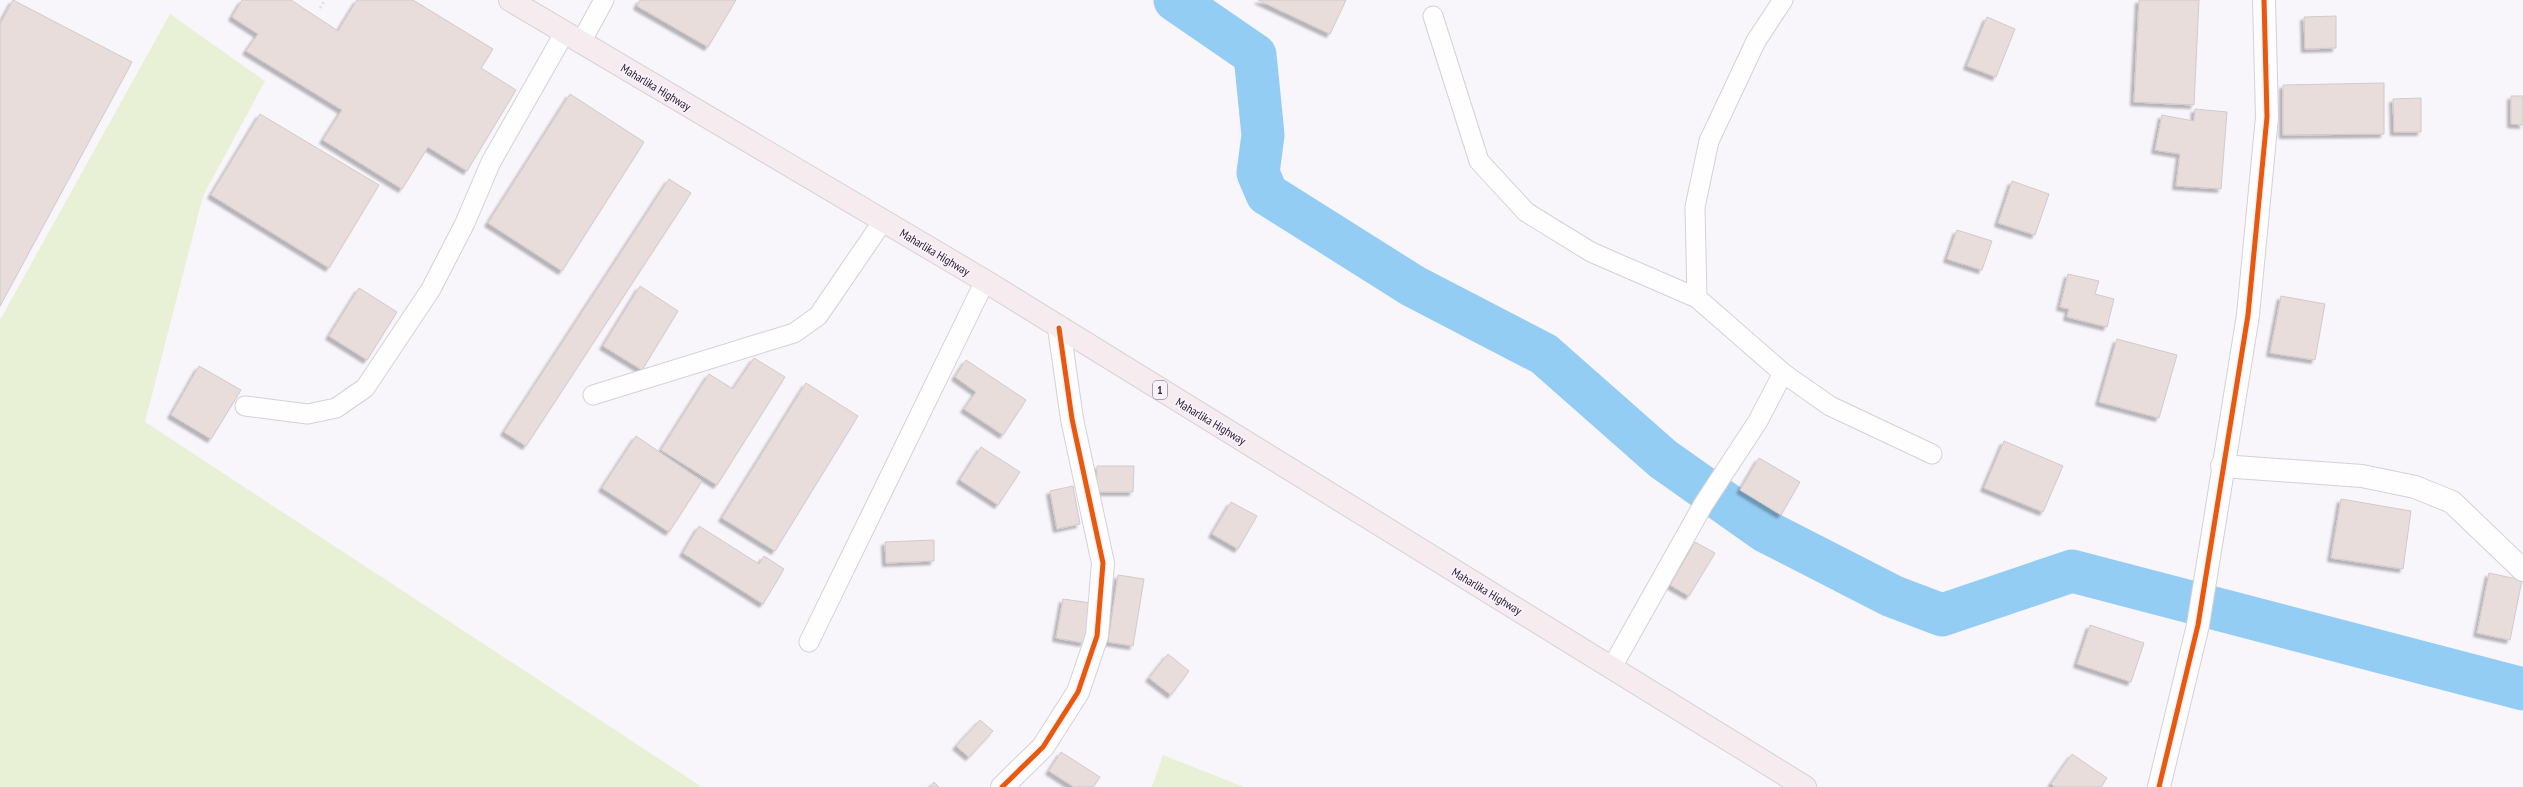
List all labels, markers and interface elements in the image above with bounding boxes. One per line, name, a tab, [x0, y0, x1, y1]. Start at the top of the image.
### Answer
street label: Maharlika Highway	[618, 60, 694, 114]
street label: Maharlika Highway	[897, 225, 973, 279]
road number: 1	[1153, 381, 1167, 399]
street label: Maharlika Highway	[1173, 394, 1249, 448]
street label: Maharlika Highway	[1449, 564, 1525, 618]

